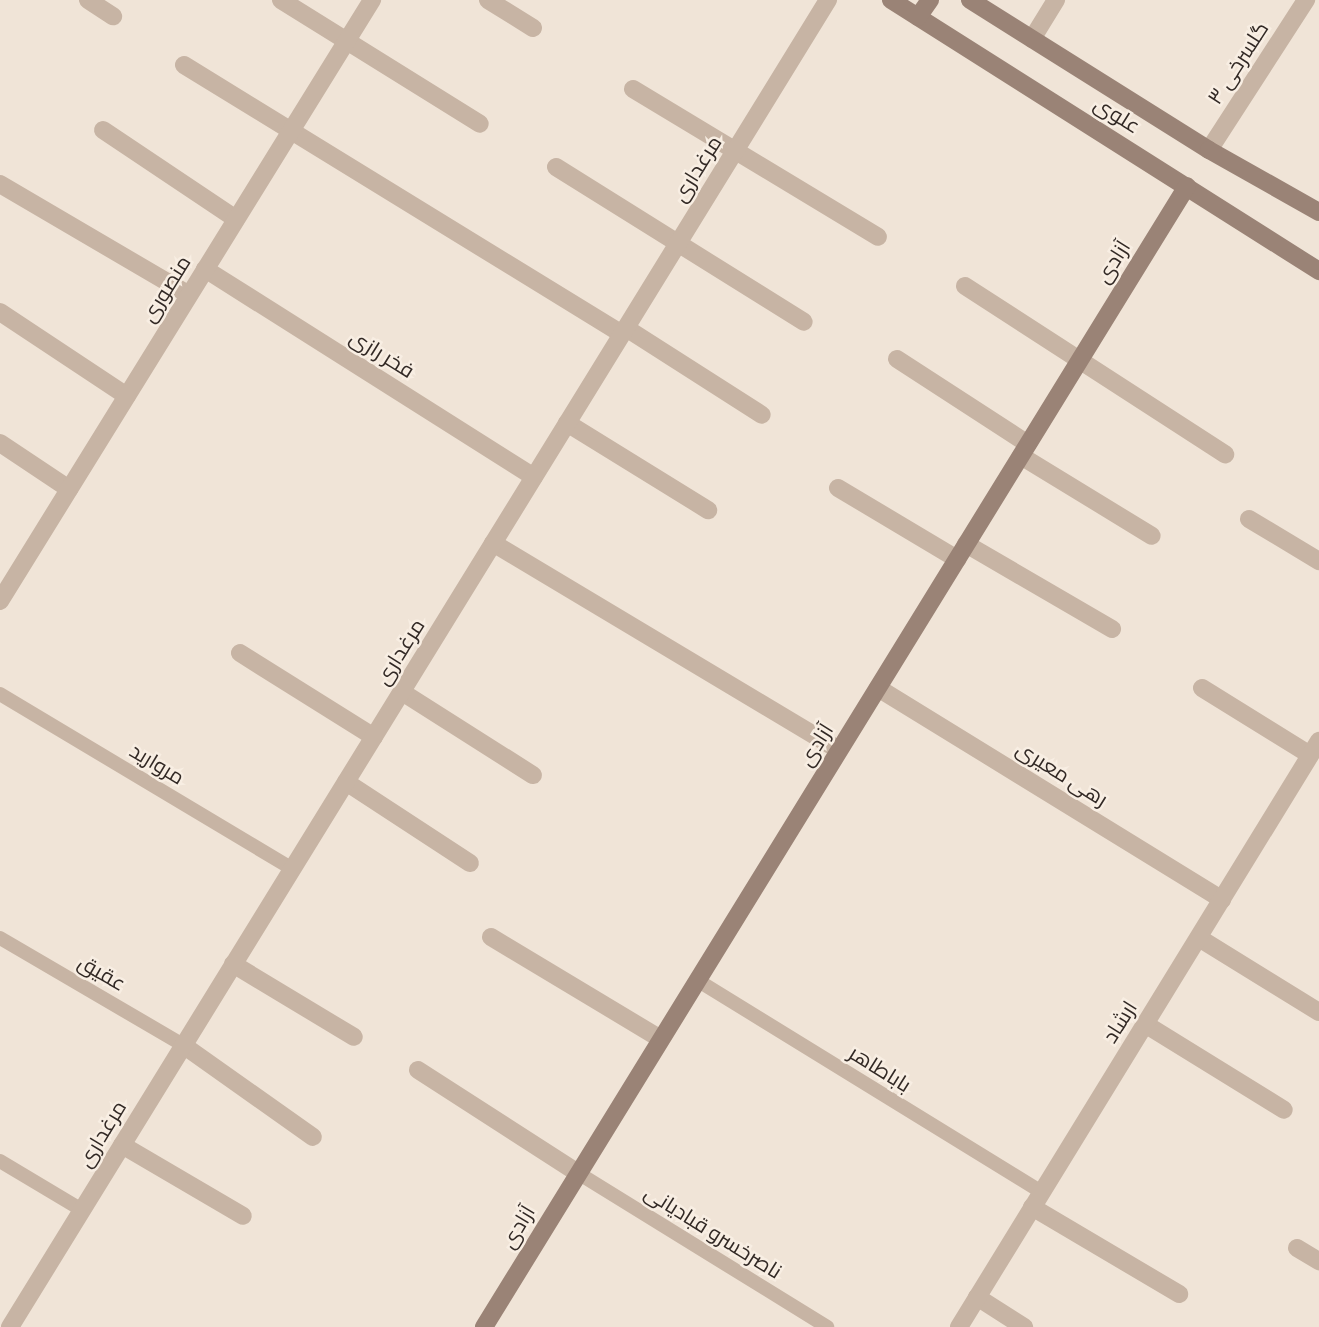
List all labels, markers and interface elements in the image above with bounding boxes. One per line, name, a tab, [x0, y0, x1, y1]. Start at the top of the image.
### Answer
street label: گلسرخی ۳	[1202, 17, 1274, 109]
street label: علوی	[1089, 91, 1145, 139]
street label: مرغداری	[667, 131, 727, 207]
street label: آزادی	[1090, 236, 1136, 288]
street label: منصوری	[136, 251, 196, 327]
street label: فخر رازی	[345, 324, 419, 384]
street label: مرغداری	[370, 614, 430, 690]
street label: آزادی	[793, 719, 839, 771]
street label: رهی معیری	[1012, 736, 1112, 812]
street label: مروارید	[125, 738, 189, 790]
street label: عقیق	[74, 949, 130, 997]
street label: ارشاد	[1097, 996, 1143, 1048]
street label: باباطاهر	[844, 1040, 916, 1098]
street label: مرغداری	[72, 1096, 132, 1172]
street label: ناصرخسرو قبادیانی	[640, 1180, 786, 1284]
street label: آزادی	[495, 1201, 541, 1253]

